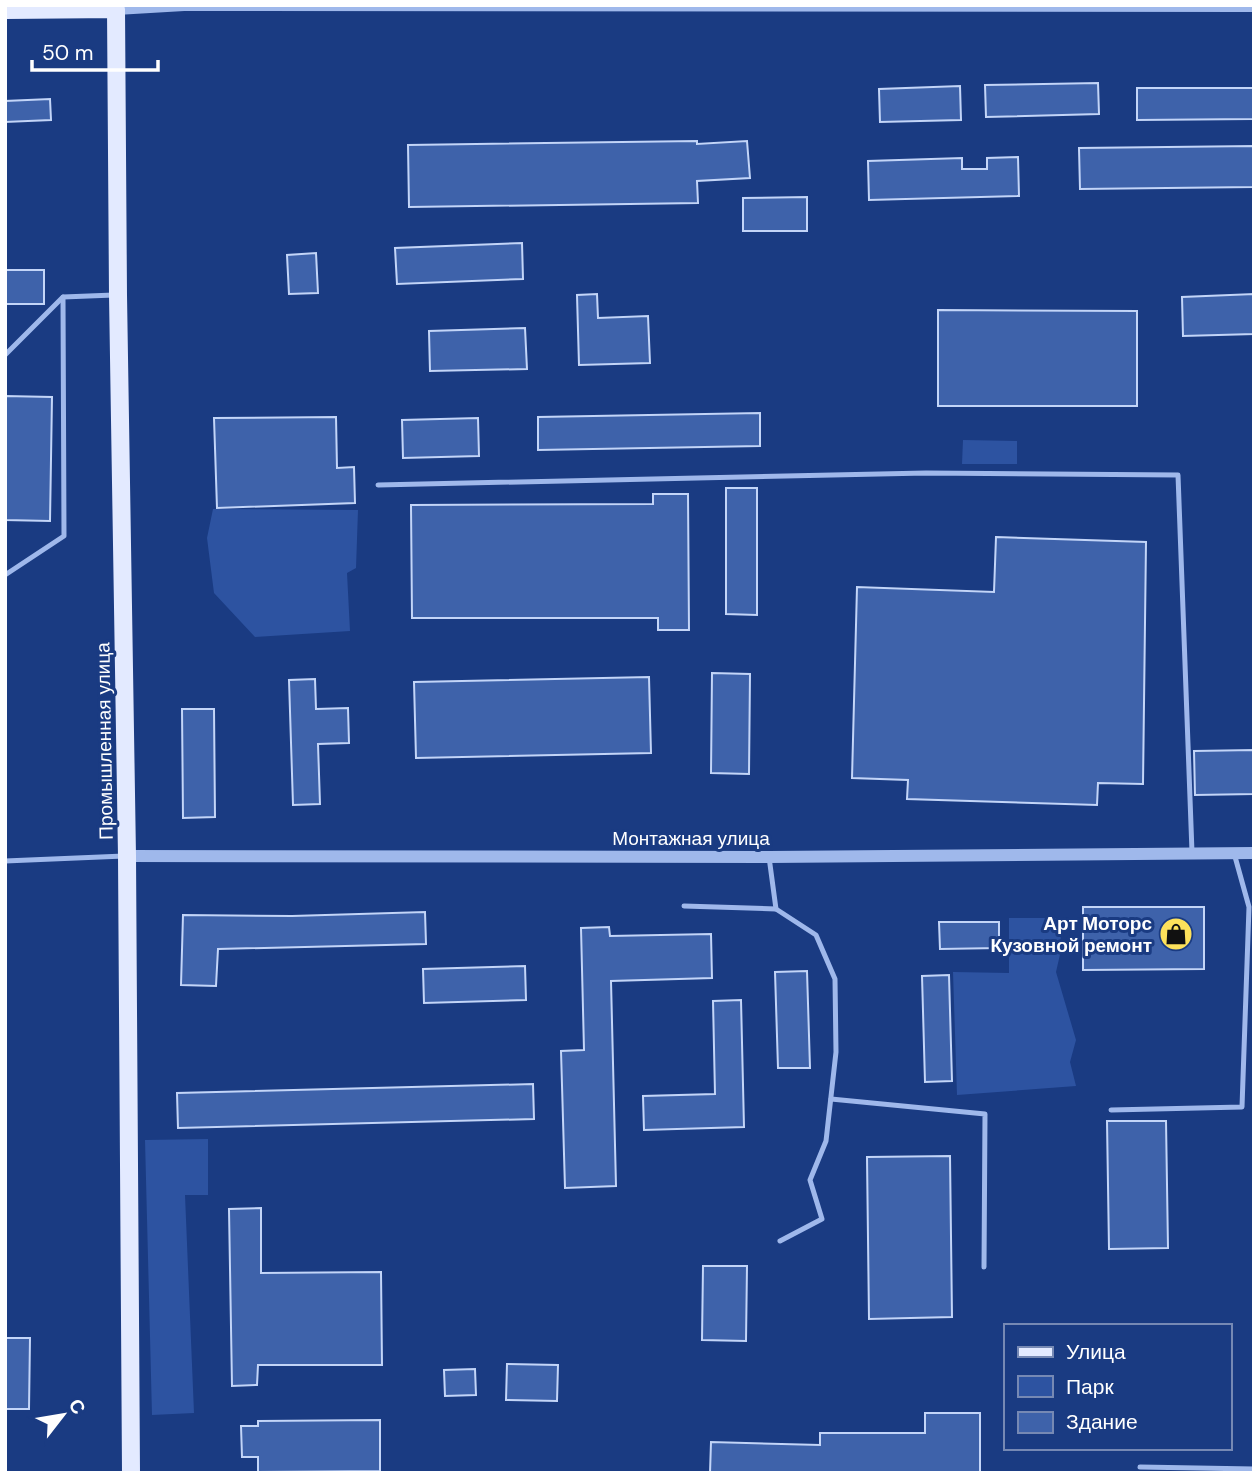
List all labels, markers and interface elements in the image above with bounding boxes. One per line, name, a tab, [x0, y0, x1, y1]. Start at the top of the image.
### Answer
scale bar	[32, 28, 158, 72]
text: 50 m	[42, 39, 93, 67]
street label: Промышленная улица	[90, 642, 119, 840]
street label: Монтажная улица	[612, 826, 770, 851]
place label: Арт Моторс Кузовной ремонт	[990, 911, 1152, 958]
shop icon: Арт Моторс Кузовной ремонт	[1157, 915, 1195, 953]
legend	[1004, 1324, 1231, 1450]
text: Улица	[1066, 1338, 1126, 1366]
text: Парк	[1066, 1373, 1114, 1401]
north arrow	[28, 1380, 98, 1450]
text: С	[63, 1394, 92, 1419]
text: Здание	[1066, 1408, 1138, 1436]

